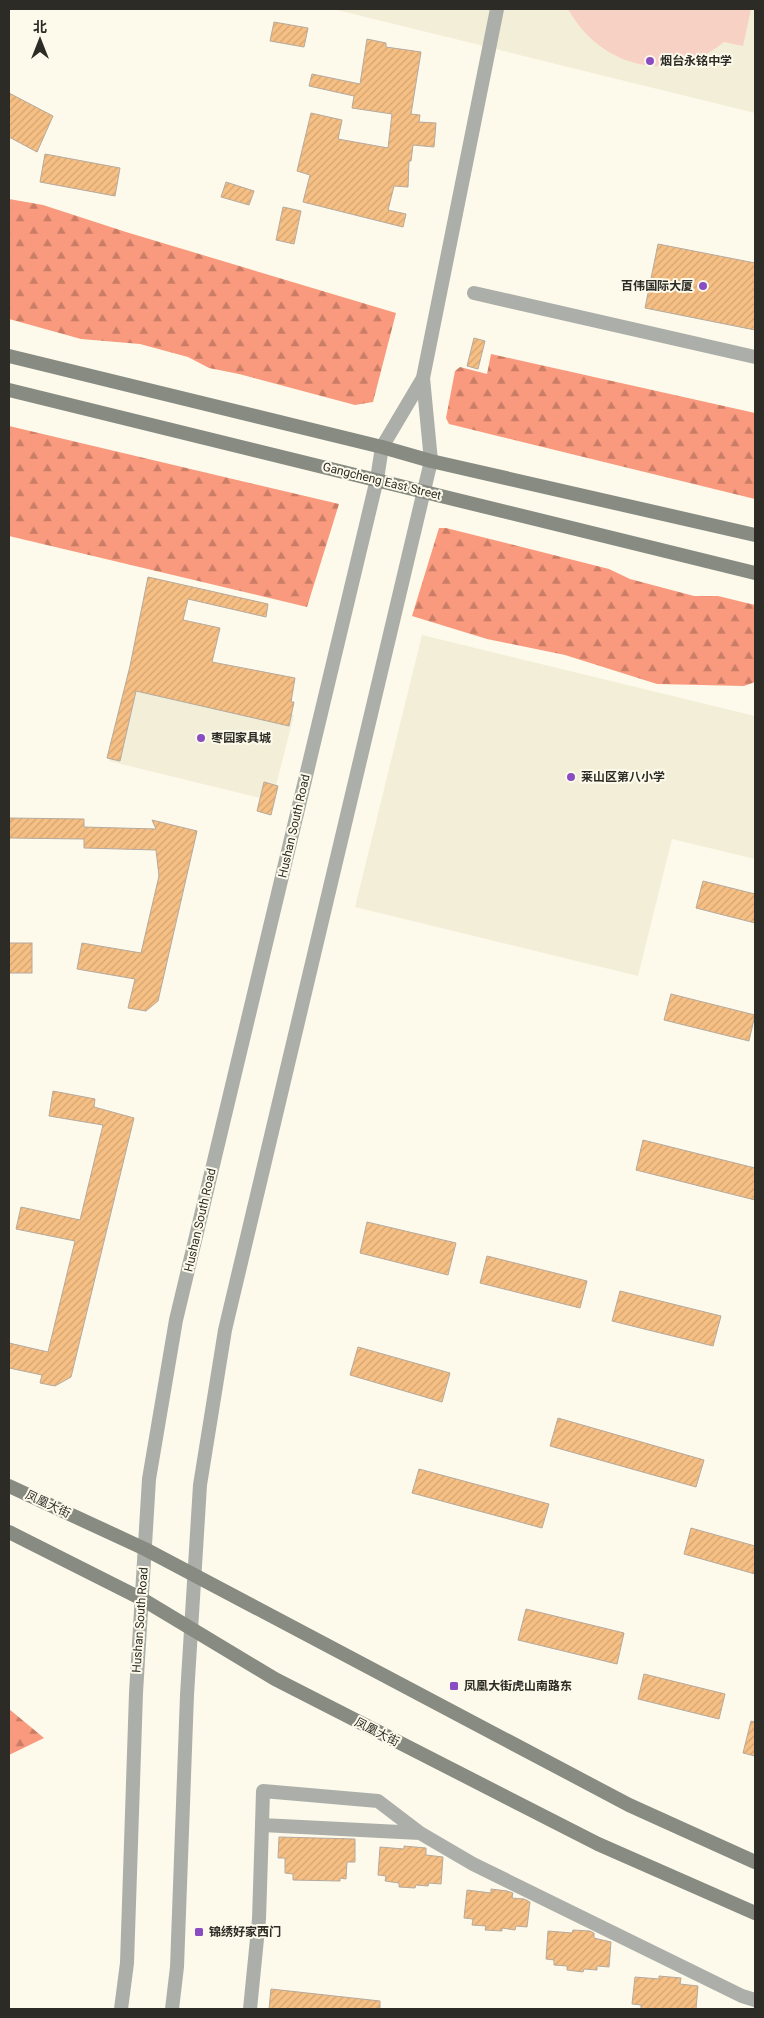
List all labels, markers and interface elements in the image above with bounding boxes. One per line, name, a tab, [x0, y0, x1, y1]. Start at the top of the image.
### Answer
north arrow	[15, 15, 65, 65]
text: 北	[33, 19, 47, 35]
place label: 烟台永铭中学	[660, 54, 732, 68]
marker: 烟台永铭中学	[644, 55, 656, 67]
place label: 百伟国际大厦	[621, 279, 693, 293]
marker: 百伟国际大厦	[697, 280, 709, 292]
street label: Gangcheng East Street	[321, 459, 443, 503]
place label: 枣园家具城	[211, 731, 271, 745]
marker: 枣园家具城	[195, 732, 207, 744]
place label: 莱山区第八小学	[581, 770, 665, 784]
marker: 莱山区第八小学	[565, 771, 577, 783]
street label: Hushan South Road	[275, 773, 313, 879]
street label: Hushan South Road	[181, 1167, 219, 1273]
street label: 凤凰大街	[23, 1488, 73, 1520]
street label: Hushan South Road	[129, 1567, 151, 1673]
place label: 凤凰大街虎山南路东	[464, 1679, 572, 1693]
marker: 凤凰大街虎山南路东	[448, 1680, 460, 1692]
street label: 凤凰大街	[352, 1715, 402, 1749]
place label: 锦绣好家西门	[209, 1925, 281, 1939]
marker: 锦绣好家西门	[193, 1926, 205, 1938]

